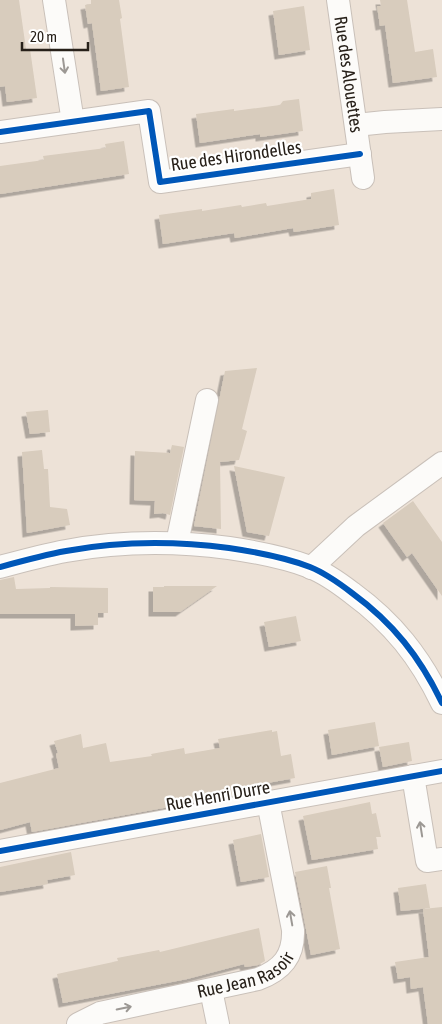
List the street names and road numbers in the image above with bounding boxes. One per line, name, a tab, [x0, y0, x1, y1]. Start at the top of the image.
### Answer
street label: Rue des Alouettes	[330, 15, 367, 134]
street label: Rue des Hirondelles	[169, 136, 303, 175]
street label: Rue Henri Durre	[164, 776, 272, 815]
street label: Rue Jean Rasoir	[195, 948, 299, 1002]

